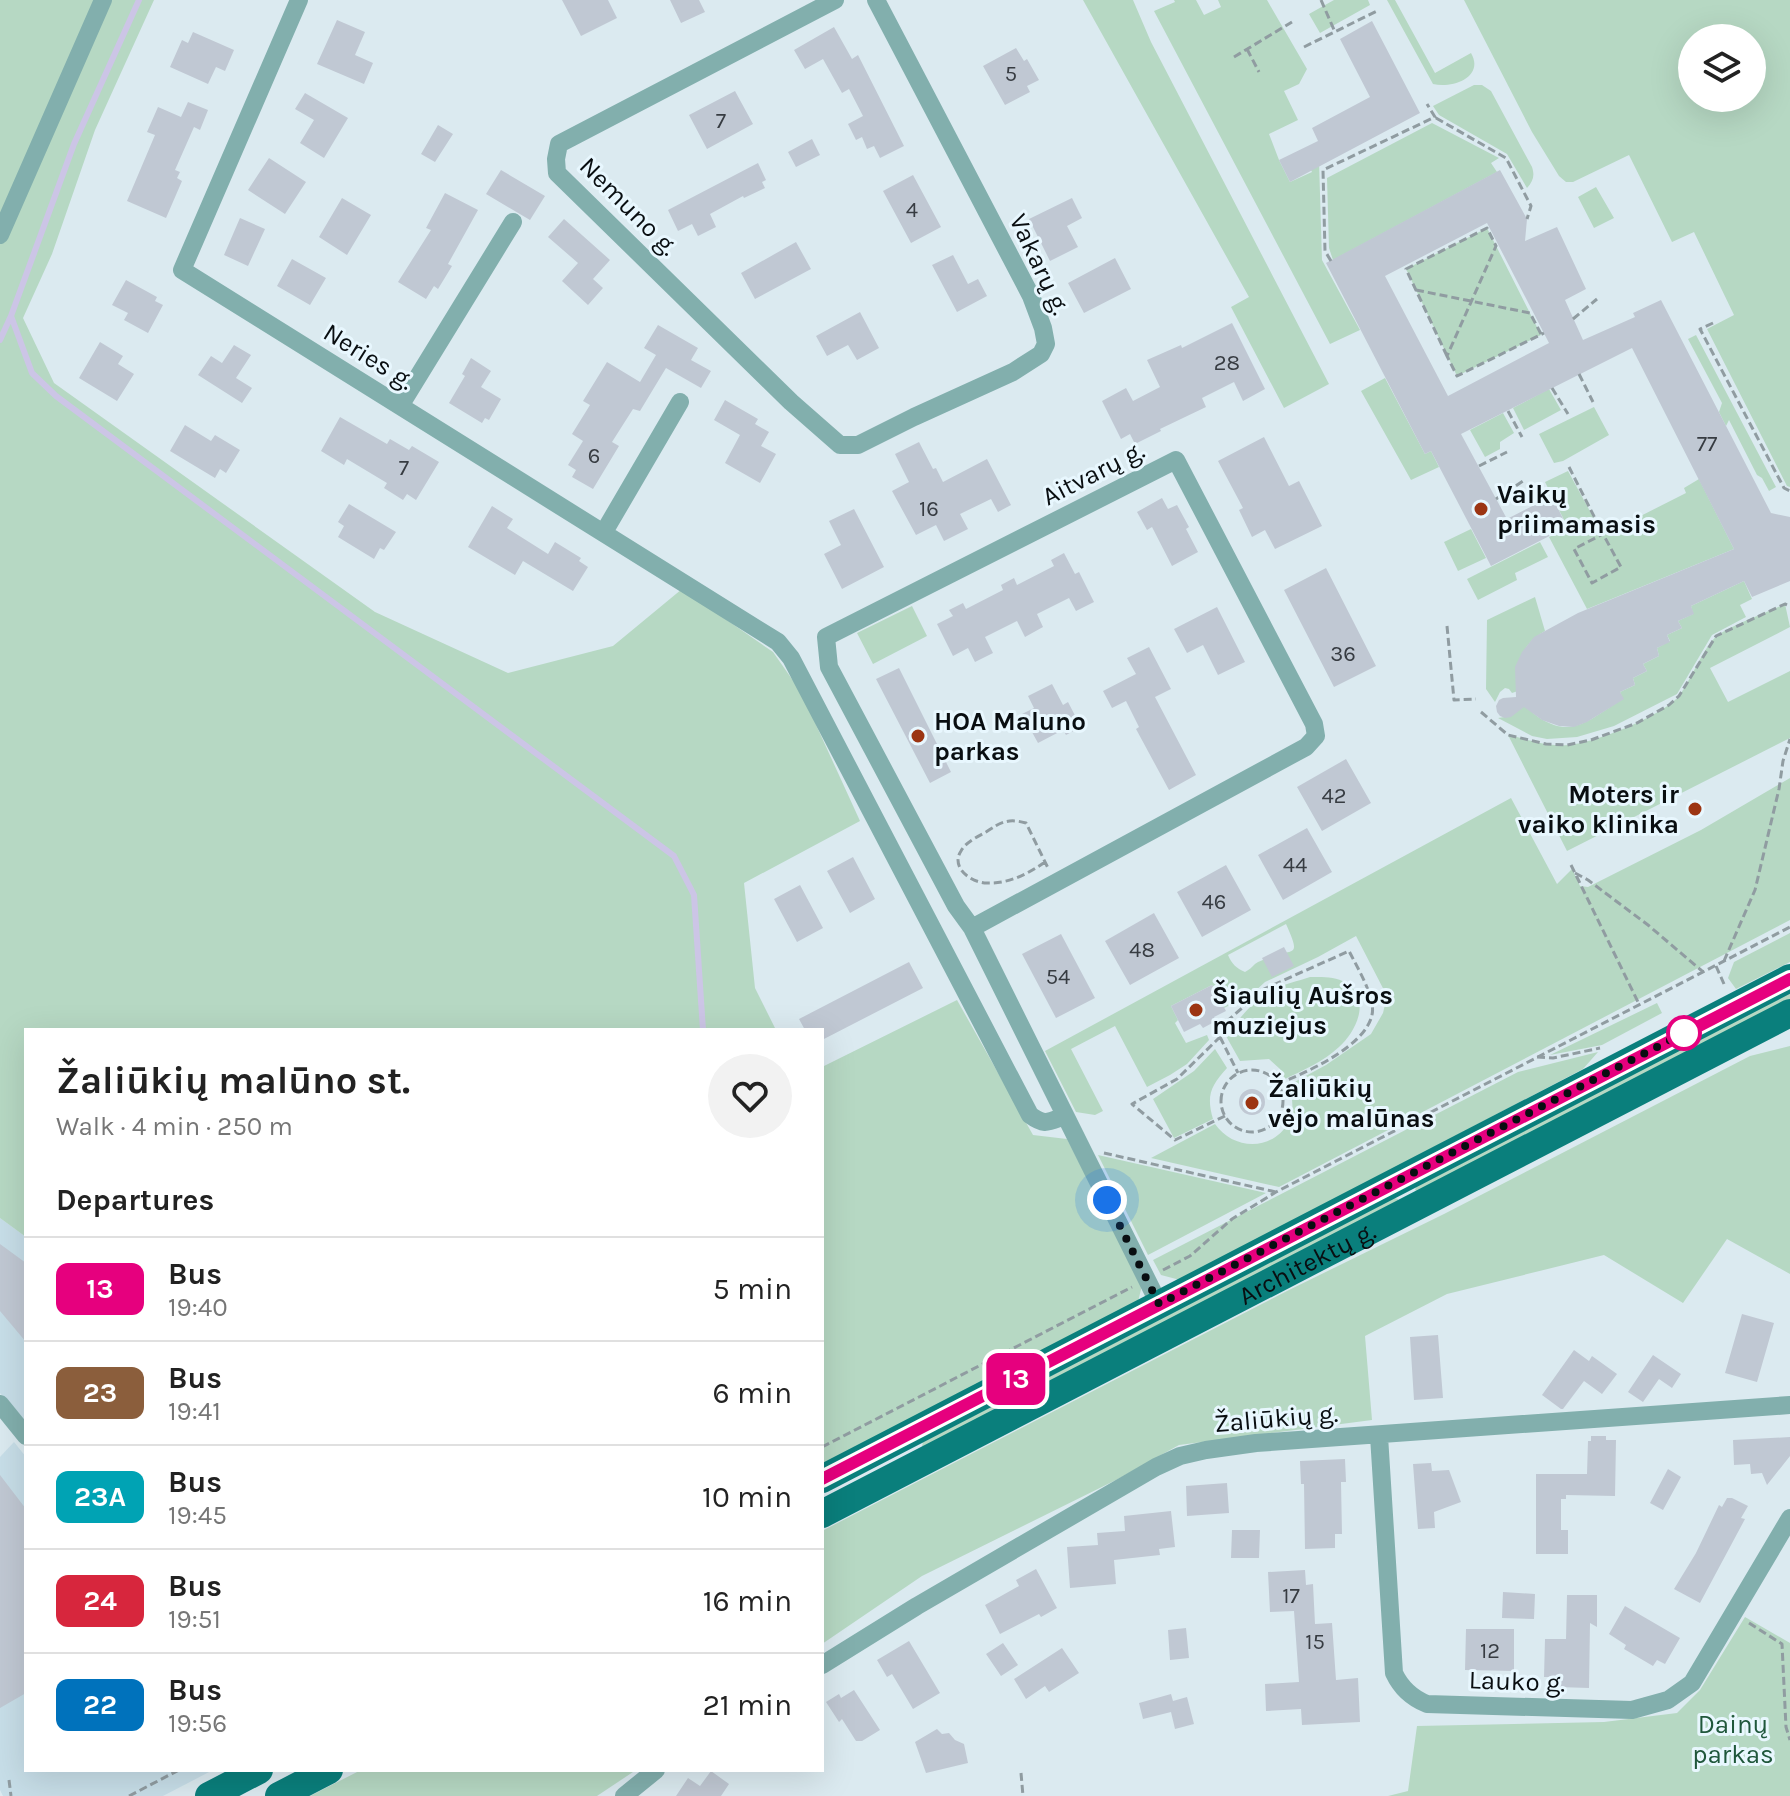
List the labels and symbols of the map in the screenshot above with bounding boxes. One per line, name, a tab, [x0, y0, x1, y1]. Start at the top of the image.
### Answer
house number: 5	[1005, 61, 1017, 87]
house number: 7	[716, 108, 726, 134]
street label: Nemuno g.	[573, 151, 684, 262]
house number: 4	[906, 197, 918, 223]
street label: Vakarų g.	[1003, 209, 1076, 320]
street label: Neries g.	[318, 317, 420, 396]
house number: 28	[1214, 350, 1240, 376]
house number: 77	[1697, 431, 1717, 457]
street label: Aitvarų g.	[1037, 435, 1149, 512]
house number: 6	[588, 443, 600, 469]
house number: 7	[399, 455, 409, 481]
place label: Vaikų priimamasis	[1497, 479, 1656, 540]
house number: 16	[919, 496, 939, 522]
marker: Vaikų priimamasis	[1472, 500, 1490, 518]
house number: 36	[1330, 641, 1356, 667]
place label: HOA Maluno parkas	[934, 706, 1086, 767]
marker: HOA Maluno parkas	[909, 727, 927, 745]
place label: Moters ir vaiko klinika	[1518, 779, 1680, 840]
house number: 42	[1321, 783, 1347, 809]
marker: Moters ir vaiko klinika	[1686, 800, 1704, 818]
house number: 44	[1283, 852, 1307, 878]
house number: 46	[1202, 889, 1226, 915]
house number: 48	[1129, 937, 1155, 963]
house number: 54	[1046, 964, 1070, 990]
place label: Šiaulių Aušros muziejus	[1212, 979, 1393, 1041]
marker: Šiaulių Aušros muziejus	[1187, 1001, 1205, 1019]
unlabelled marker	[1667, 1016, 1701, 1050]
place label: Žaliūkių vėjo malūnas	[1268, 1072, 1435, 1134]
marker: Žaliūkių vėjo malūnas	[1243, 1094, 1261, 1112]
your location	[1087, 1180, 1127, 1220]
street label: Architektų g.	[1233, 1215, 1381, 1312]
line badge: 13	[980, 1353, 1052, 1405]
street label: Žaliūkių g.	[1213, 1398, 1339, 1439]
house number: 17	[1282, 1583, 1300, 1609]
house number: 15	[1305, 1629, 1325, 1655]
house number: 12	[1480, 1638, 1500, 1664]
street label: Lauko g.	[1468, 1664, 1566, 1699]
park label: Dainų parkas	[1692, 1709, 1774, 1770]

